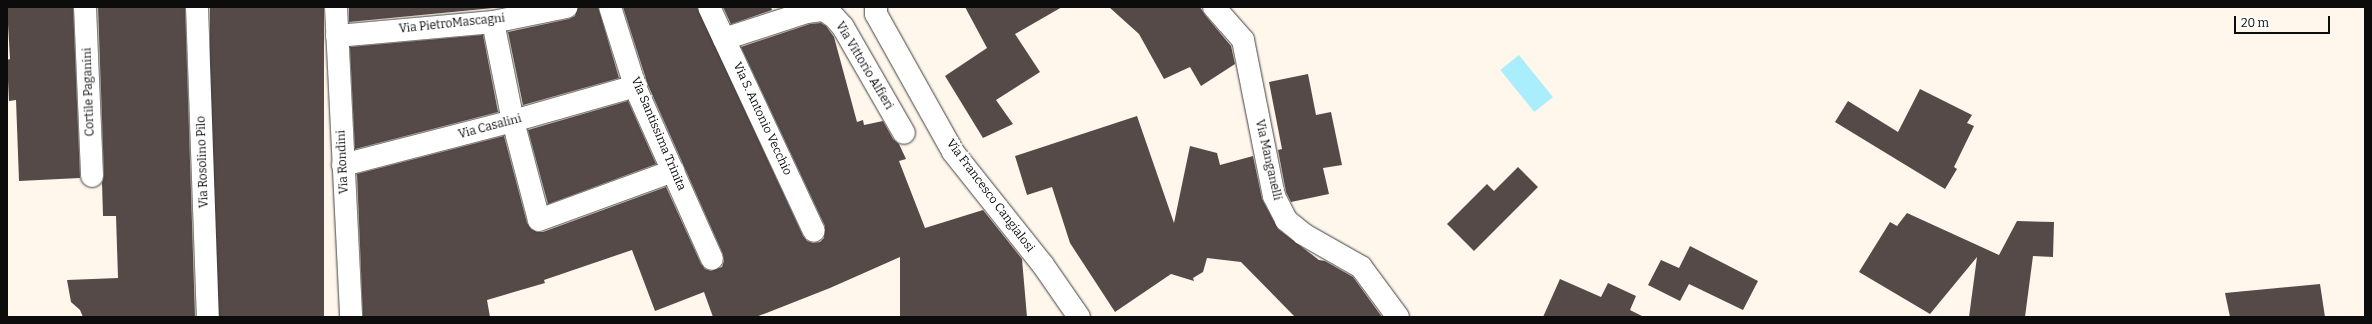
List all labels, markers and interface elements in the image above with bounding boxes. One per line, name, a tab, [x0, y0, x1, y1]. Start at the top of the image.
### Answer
scale bar	[2236, 8, 2332, 34]
street label: Via PietroMascagni	[398, 11, 506, 37]
text: 20 m	[2241, 16, 2269, 30]
street label: Via Vittorio Alfieri	[832, 19, 896, 113]
street label: Cortile Paganini	[80, 47, 98, 137]
street label: Via S. Antonio Vecchio	[729, 60, 795, 178]
street label: Via Santissima Trinita	[628, 75, 688, 193]
street label: Via Casalini	[457, 112, 523, 142]
street label: Via Rosolino Pilo	[194, 116, 212, 208]
street label: Via Manganelli	[1252, 118, 1284, 202]
street label: Via Rondini	[334, 130, 352, 194]
street label: Via Francesco Cangialosi	[943, 137, 1037, 255]

